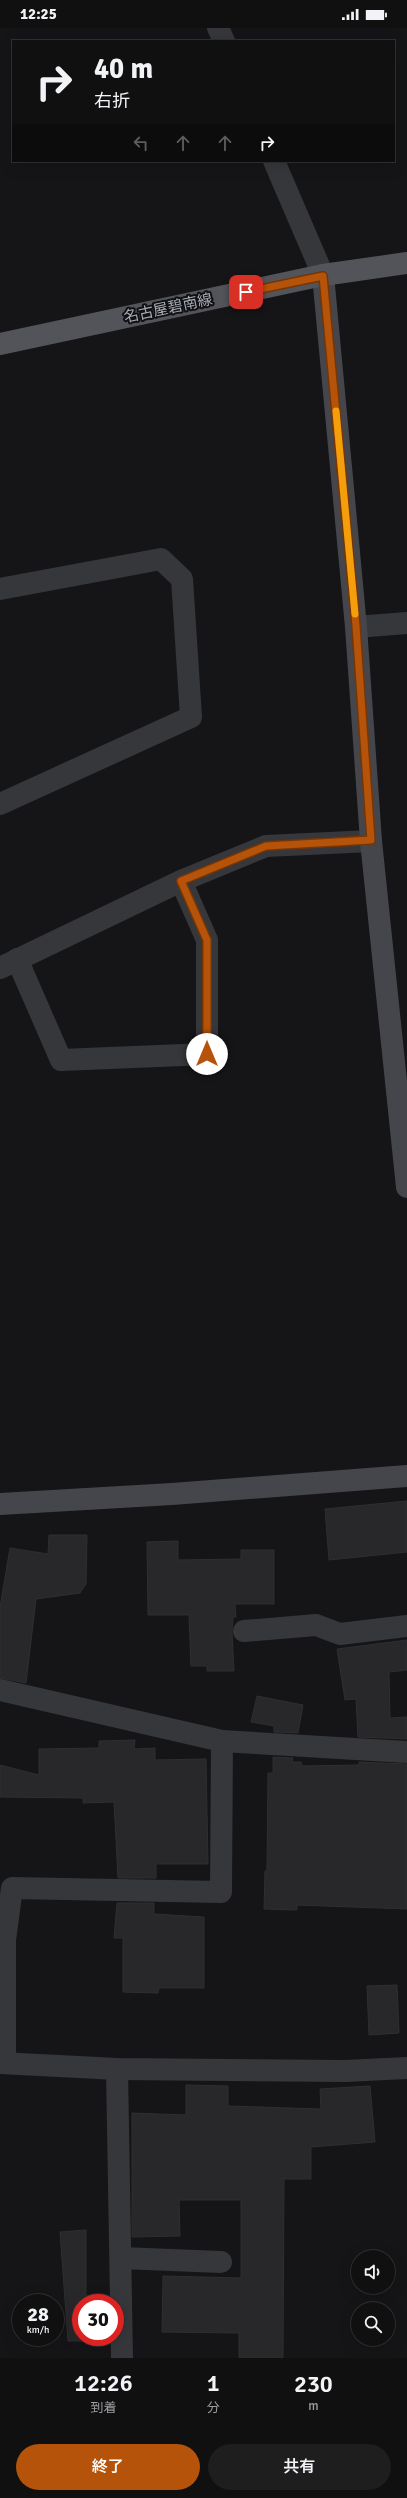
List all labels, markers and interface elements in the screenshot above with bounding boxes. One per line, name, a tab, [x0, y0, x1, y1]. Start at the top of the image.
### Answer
text: 12:25	[20, 5, 57, 23]
text: 40 m	[94, 52, 153, 86]
icon: right	[28, 56, 80, 108]
text: 右折	[94, 90, 130, 112]
icon: left	[130, 132, 152, 154]
icon: ahead	[172, 132, 194, 154]
icon: ahead	[214, 132, 236, 154]
icon: right	[256, 132, 278, 154]
pin	[229, 275, 263, 309]
icon: arrive	[235, 281, 257, 303]
street label: 名古屋碧南線	[122, 290, 214, 326]
position arrow	[186, 1033, 228, 1075]
map controls	[351, 2250, 395, 2346]
button: sound	[351, 2250, 395, 2294]
speed limit sign: 30	[72, 2294, 124, 2346]
text: 28	[27, 2302, 49, 2327]
button: search	[351, 2302, 395, 2346]
text: km/h	[27, 2324, 49, 2336]
text: 12:26	[74, 2368, 133, 2398]
text: 1	[207, 2368, 220, 2398]
text: 230	[294, 2369, 333, 2399]
text: m	[308, 2398, 319, 2414]
text: 到着	[90, 2400, 116, 2416]
text: 分	[207, 2400, 220, 2416]
button: 終了	[16, 2444, 200, 2490]
button: 共有	[208, 2444, 391, 2490]

